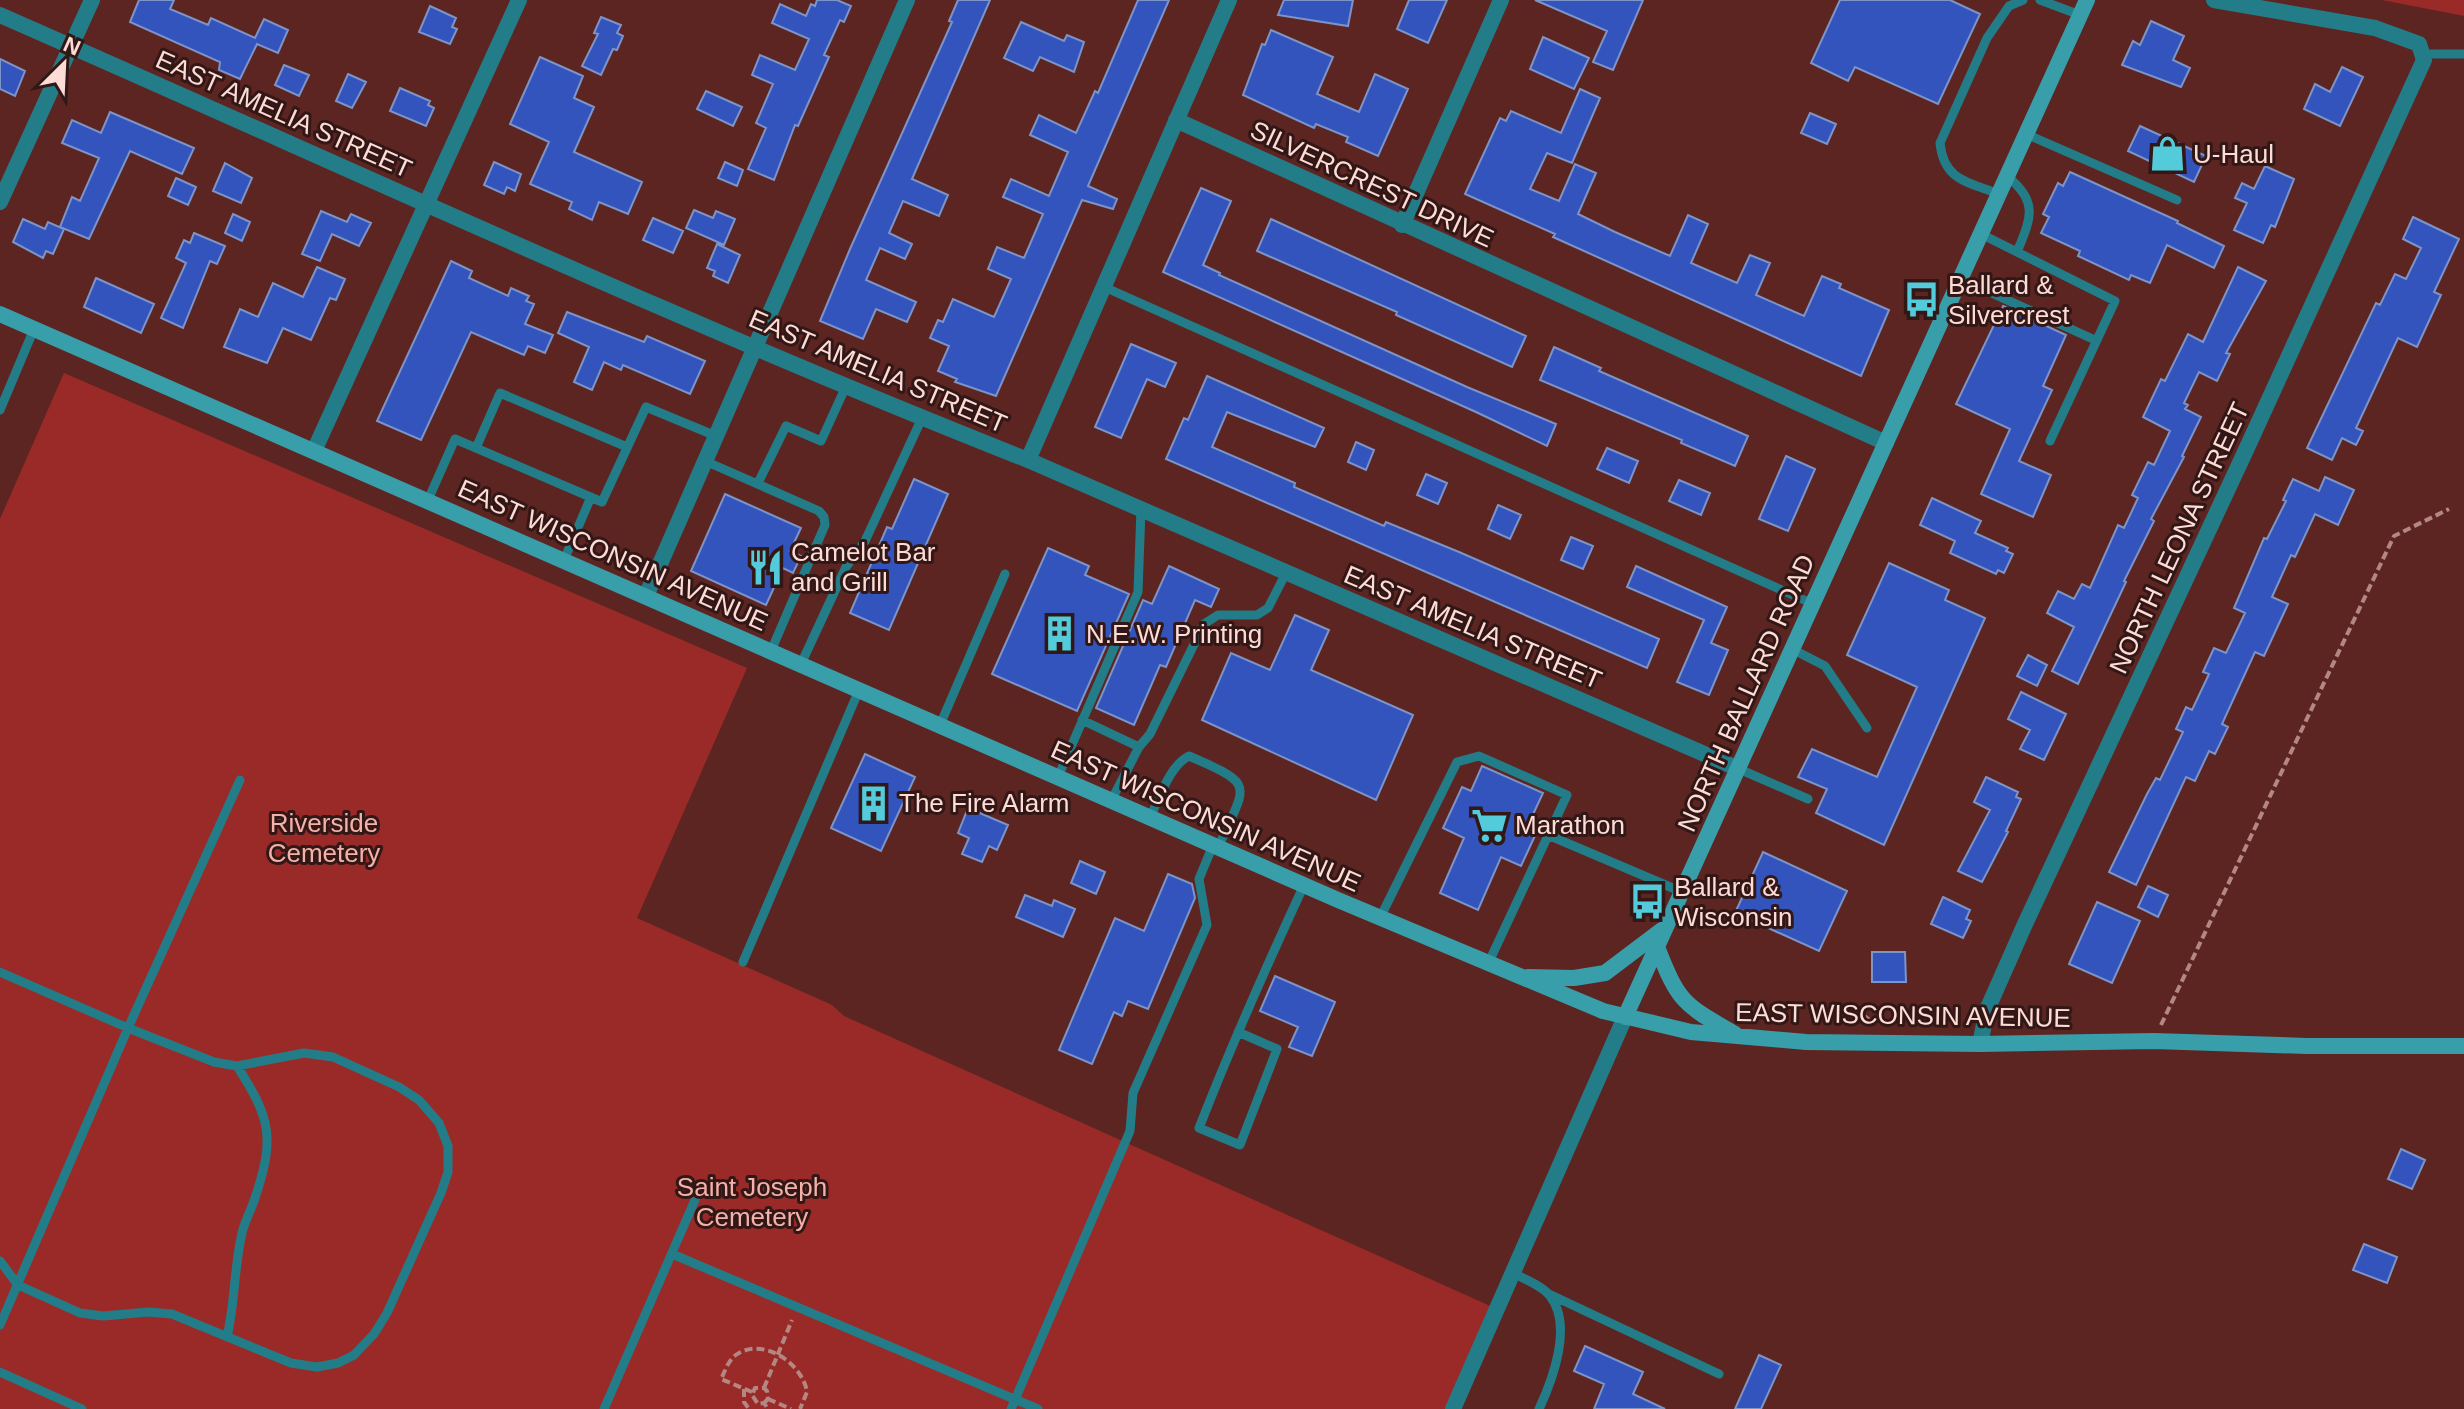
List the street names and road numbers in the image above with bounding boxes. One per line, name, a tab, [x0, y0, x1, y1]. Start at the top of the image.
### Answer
street label: EAST AMELIA STREET	[151, 44, 417, 184]
street label: SILVERCREST DRIVE	[1246, 114, 1498, 254]
street label: EAST AMELIA STREET	[745, 303, 1011, 439]
street label: NORTH LEONA STREET	[2103, 398, 2255, 678]
street label: EAST WISCONSIN AVENUE	[454, 473, 772, 637]
street label: NORTH BALLARD ROAD	[1671, 550, 1821, 836]
street label: EAST AMELIA STREET	[1340, 559, 1606, 695]
street label: EAST WISCONSIN AVENUE	[1047, 734, 1365, 898]
street label: EAST WISCONSIN AVENUE	[1735, 997, 2071, 1033]

